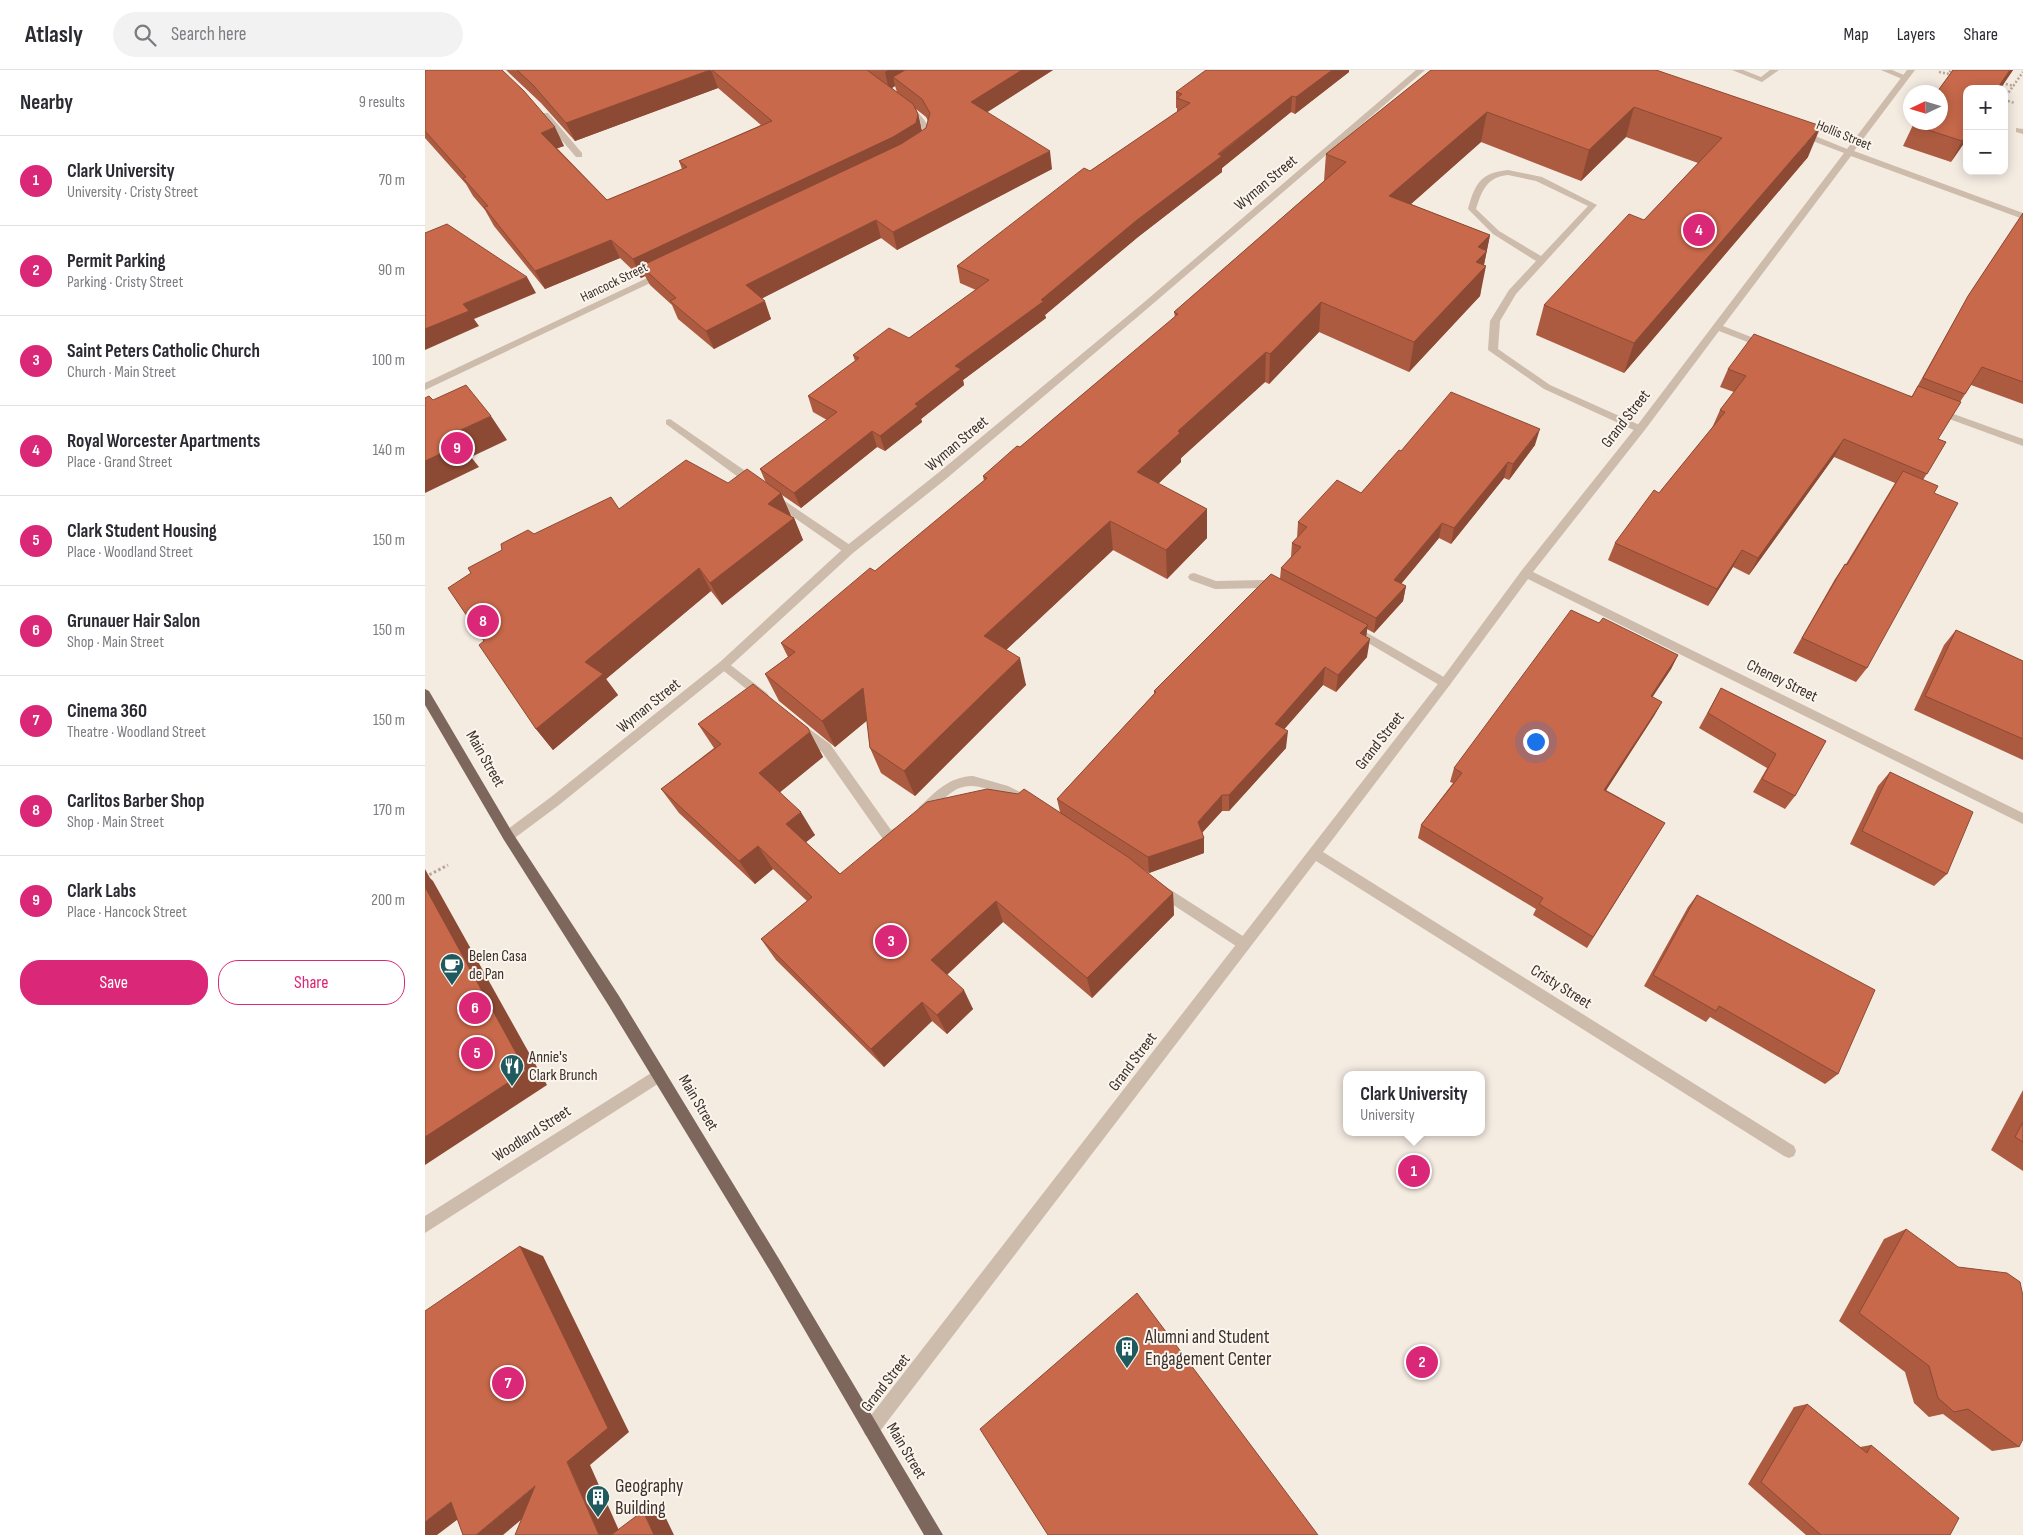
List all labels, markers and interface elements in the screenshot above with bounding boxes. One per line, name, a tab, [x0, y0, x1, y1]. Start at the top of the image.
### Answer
search box	[113, 12, 463, 57]
text: Atlasly	[25, 20, 83, 49]
icon: search	[131, 21, 159, 49]
text: Search here	[171, 23, 246, 46]
text: Map	[1844, 24, 1869, 45]
text: Layers	[1897, 24, 1936, 45]
text: Share	[1964, 24, 1998, 45]
north arrow	[1903, 85, 1948, 130]
map controls	[1963, 85, 2008, 175]
button: +	[1963, 85, 2008, 130]
text: Nearby	[20, 90, 73, 115]
text: 9 results	[359, 93, 405, 112]
street label: Hollis Street	[1814, 116, 1874, 154]
button: −	[1963, 130, 2008, 175]
street label: Wyman Street	[1231, 151, 1301, 215]
text: Clark University	[67, 160, 175, 183]
text: 1	[33, 171, 39, 190]
text: 70 m	[379, 171, 405, 190]
text: University · Cristy Street	[67, 183, 198, 202]
pin: 4	[1683, 211, 1715, 249]
text: Permit Parking	[67, 250, 166, 273]
street label: Hancock Street	[578, 258, 650, 306]
text: 2	[32, 261, 40, 280]
text: 90 m	[378, 261, 405, 280]
text: Parking · Cristy Street	[67, 273, 183, 292]
text: Saint Peters Catholic Church	[67, 340, 260, 363]
text: 3	[32, 351, 40, 370]
text: 100 m	[372, 351, 405, 370]
text: Church · Main Street	[67, 363, 176, 382]
street label: Grand Street	[1597, 386, 1655, 452]
street label: Wyman Street	[922, 412, 992, 476]
pin: 9	[441, 429, 473, 467]
text: Royal Worcester Apartments	[67, 430, 260, 453]
text: 4	[32, 441, 40, 460]
text: 140 m	[373, 441, 405, 460]
text: Place · Grand Street	[67, 453, 172, 472]
text: Clark Student Housing	[67, 520, 217, 543]
text: 5	[32, 531, 40, 550]
text: 150 m	[373, 531, 405, 550]
text: Place · Woodland Street	[67, 543, 193, 562]
pin: 8	[467, 602, 499, 640]
text: Grunauer Hair Salon	[67, 610, 200, 633]
text: 6	[32, 621, 40, 640]
text: 150 m	[373, 621, 405, 640]
text: Shop · Main Street	[67, 633, 164, 652]
street label: Cheney Street	[1743, 656, 1821, 706]
street label: Wyman Street	[613, 675, 685, 737]
text: Cinema 360	[67, 700, 147, 723]
street label: Grand Street	[1351, 708, 1409, 774]
text: 7	[33, 711, 39, 730]
text: 150 m	[373, 711, 405, 730]
text: Theatre · Woodland Street	[67, 723, 206, 742]
street label: Main Street	[461, 727, 509, 791]
your location	[1523, 729, 1549, 755]
text: Carlitos Barber Shop	[67, 790, 204, 813]
text: 8	[32, 801, 40, 820]
text: 170 m	[373, 801, 405, 820]
text: Shop · Main Street	[67, 813, 164, 832]
text: Clark Labs	[67, 880, 136, 903]
text: 9	[32, 891, 40, 910]
text: 200 m	[371, 891, 405, 910]
text: Place · Hancock Street	[67, 903, 187, 922]
pin: 3	[875, 922, 907, 960]
place label: Belen Casa de Pan	[469, 947, 527, 984]
cafe icon: Belen Casa de Pan	[439, 952, 465, 986]
button: Save	[20, 960, 208, 1005]
button: Share	[218, 960, 405, 1005]
street label: Cristy Street	[1527, 961, 1595, 1013]
pin: 6	[459, 989, 491, 1027]
street label: Grand Street	[1105, 1029, 1161, 1095]
pin: 5	[461, 1034, 493, 1072]
place label: Annie's Clark Brunch	[528, 1048, 598, 1085]
restaurant icon: Annie's Clark Brunch	[499, 1053, 525, 1087]
popup	[1343, 1071, 1485, 1136]
street label: Main Street	[674, 1072, 722, 1134]
text: Clark University	[1360, 1083, 1468, 1106]
street label: Woodland Street	[489, 1102, 575, 1166]
text: University	[1360, 1106, 1415, 1125]
pin: 1	[1398, 1152, 1430, 1190]
place label: Alumni and Student Engagement Center	[1144, 1326, 1272, 1371]
building icon: Alumni and Student Engagement Center	[1114, 1335, 1140, 1369]
pin: 2	[1406, 1343, 1438, 1381]
street label: Grand Street	[857, 1350, 915, 1416]
pin: 7	[492, 1364, 524, 1402]
street label: Main Street	[882, 1420, 930, 1482]
place label: Geography Building	[615, 1475, 684, 1520]
building icon: Geography Building	[585, 1484, 611, 1518]

